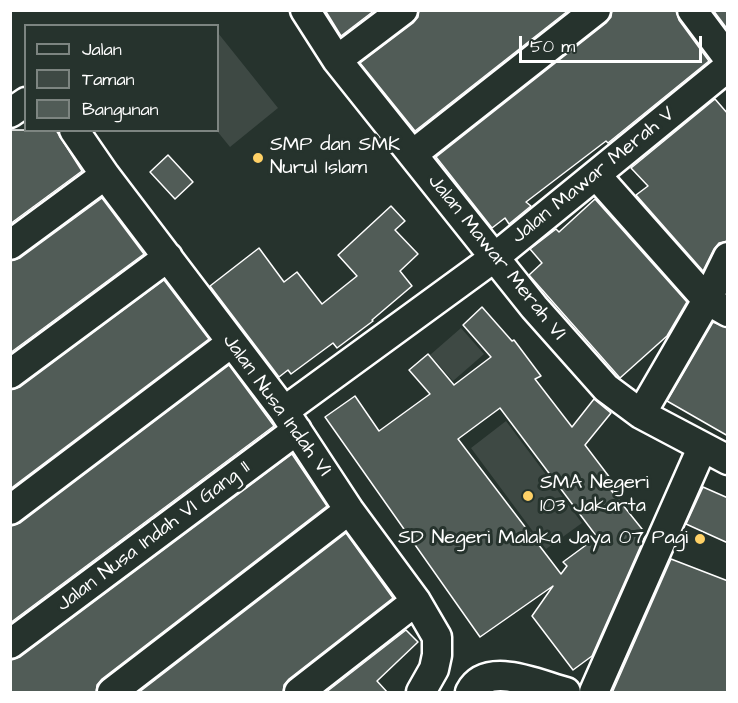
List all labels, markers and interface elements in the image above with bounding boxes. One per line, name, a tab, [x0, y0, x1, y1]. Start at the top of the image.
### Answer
legend	[24, 24, 219, 132]
scale bar	[522, 24, 705, 62]
text: 50 m	[530, 34, 575, 59]
text: Jalan	[82, 37, 122, 62]
text: Taman	[82, 67, 135, 92]
text: Bangunan	[82, 97, 159, 122]
street label: Jalan Mawar Merah V	[507, 103, 681, 249]
place label: SMP dan SMK Nurul Islam	[270, 134, 400, 181]
marker: SMP dan SMK Nurul Islam	[251, 151, 265, 165]
street label: Jalan Mawar Merah VI	[422, 170, 570, 346]
street label: Jalan Nusa Indah VI	[216, 330, 336, 482]
street label: Jalan Nusa Indah VI Gang 11	[53, 457, 255, 617]
place label: SMA Negeri 103 Jakarta	[540, 472, 649, 519]
marker: SMA Negeri 103 Jakarta	[521, 489, 535, 503]
place label: SD Negeri Malaka Jaya 07 Pagi	[398, 527, 688, 551]
marker: SD Negeri Malaka Jaya 07 Pagi	[693, 532, 707, 546]

